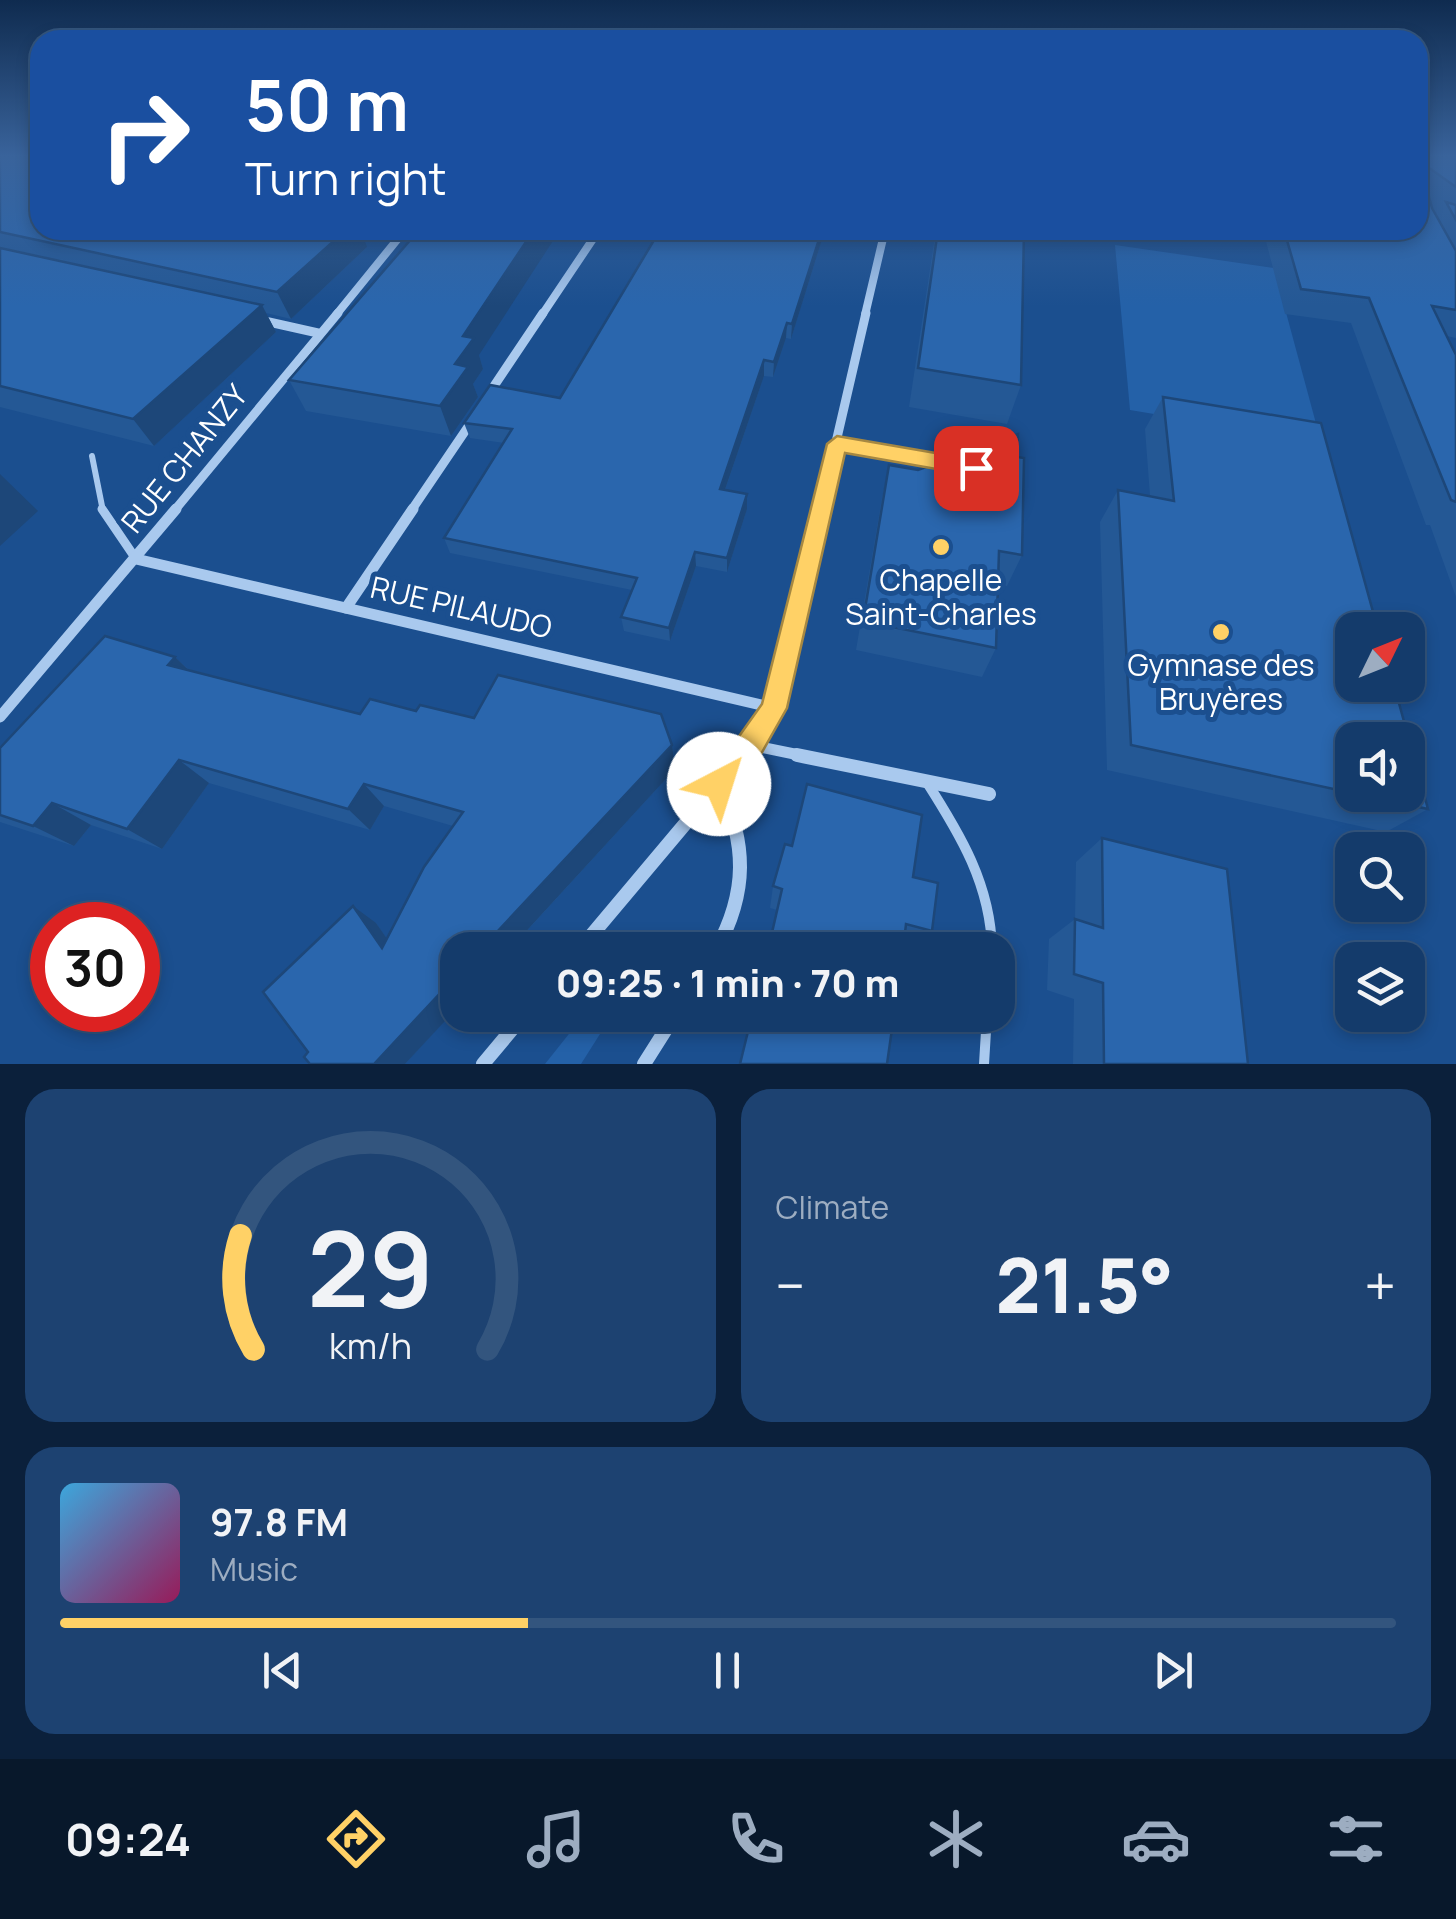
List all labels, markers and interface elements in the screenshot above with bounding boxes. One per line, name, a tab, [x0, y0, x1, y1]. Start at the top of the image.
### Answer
text: 50 m	[245, 56, 409, 152]
icon: right	[80, 70, 210, 200]
text: Turn right	[245, 147, 446, 209]
street label: RUE CHANZY	[111, 375, 257, 541]
pin	[934, 426, 1019, 511]
icon: arrive	[949, 441, 1004, 496]
marker: Chapelle Saint-Charles	[930, 536, 952, 558]
place label: Chapelle Saint-Charles	[845, 559, 1037, 634]
street label: RUE PILAUDO	[367, 566, 556, 647]
north arrow	[1335, 612, 1425, 702]
map controls	[1335, 612, 1425, 1032]
marker: Gymnase des Bruyères	[1210, 621, 1232, 643]
place label: Gymnase des Bruyères	[1127, 644, 1315, 719]
button: sound	[1335, 722, 1425, 812]
position arrow	[667, 732, 771, 836]
button: search	[1335, 832, 1425, 922]
speed limit sign: 30	[30, 902, 160, 1032]
button: layers	[1335, 942, 1425, 1032]
text: 09:25 · 1 min · 70 m	[556, 956, 899, 1008]
text: Climate	[776, 1185, 889, 1229]
text: 29	[307, 1196, 434, 1338]
text: 21.5°	[996, 1233, 1174, 1336]
text: −	[776, 1247, 805, 1323]
text: +	[1364, 1247, 1396, 1323]
text: km/h	[329, 1321, 412, 1370]
text: 97.8 FM	[210, 1495, 348, 1547]
text: Music	[210, 1547, 298, 1591]
icon: previous	[255, 1643, 310, 1698]
icon: pause	[700, 1643, 755, 1698]
icon: next	[1146, 1643, 1201, 1698]
icon: directions	[321, 1804, 391, 1874]
icon: music	[521, 1804, 591, 1874]
icon: phone	[721, 1804, 791, 1874]
icon: climate	[921, 1804, 991, 1874]
icon: car	[1121, 1804, 1191, 1874]
icon: filters	[1321, 1804, 1391, 1874]
text: 09:24	[65, 1808, 191, 1870]

